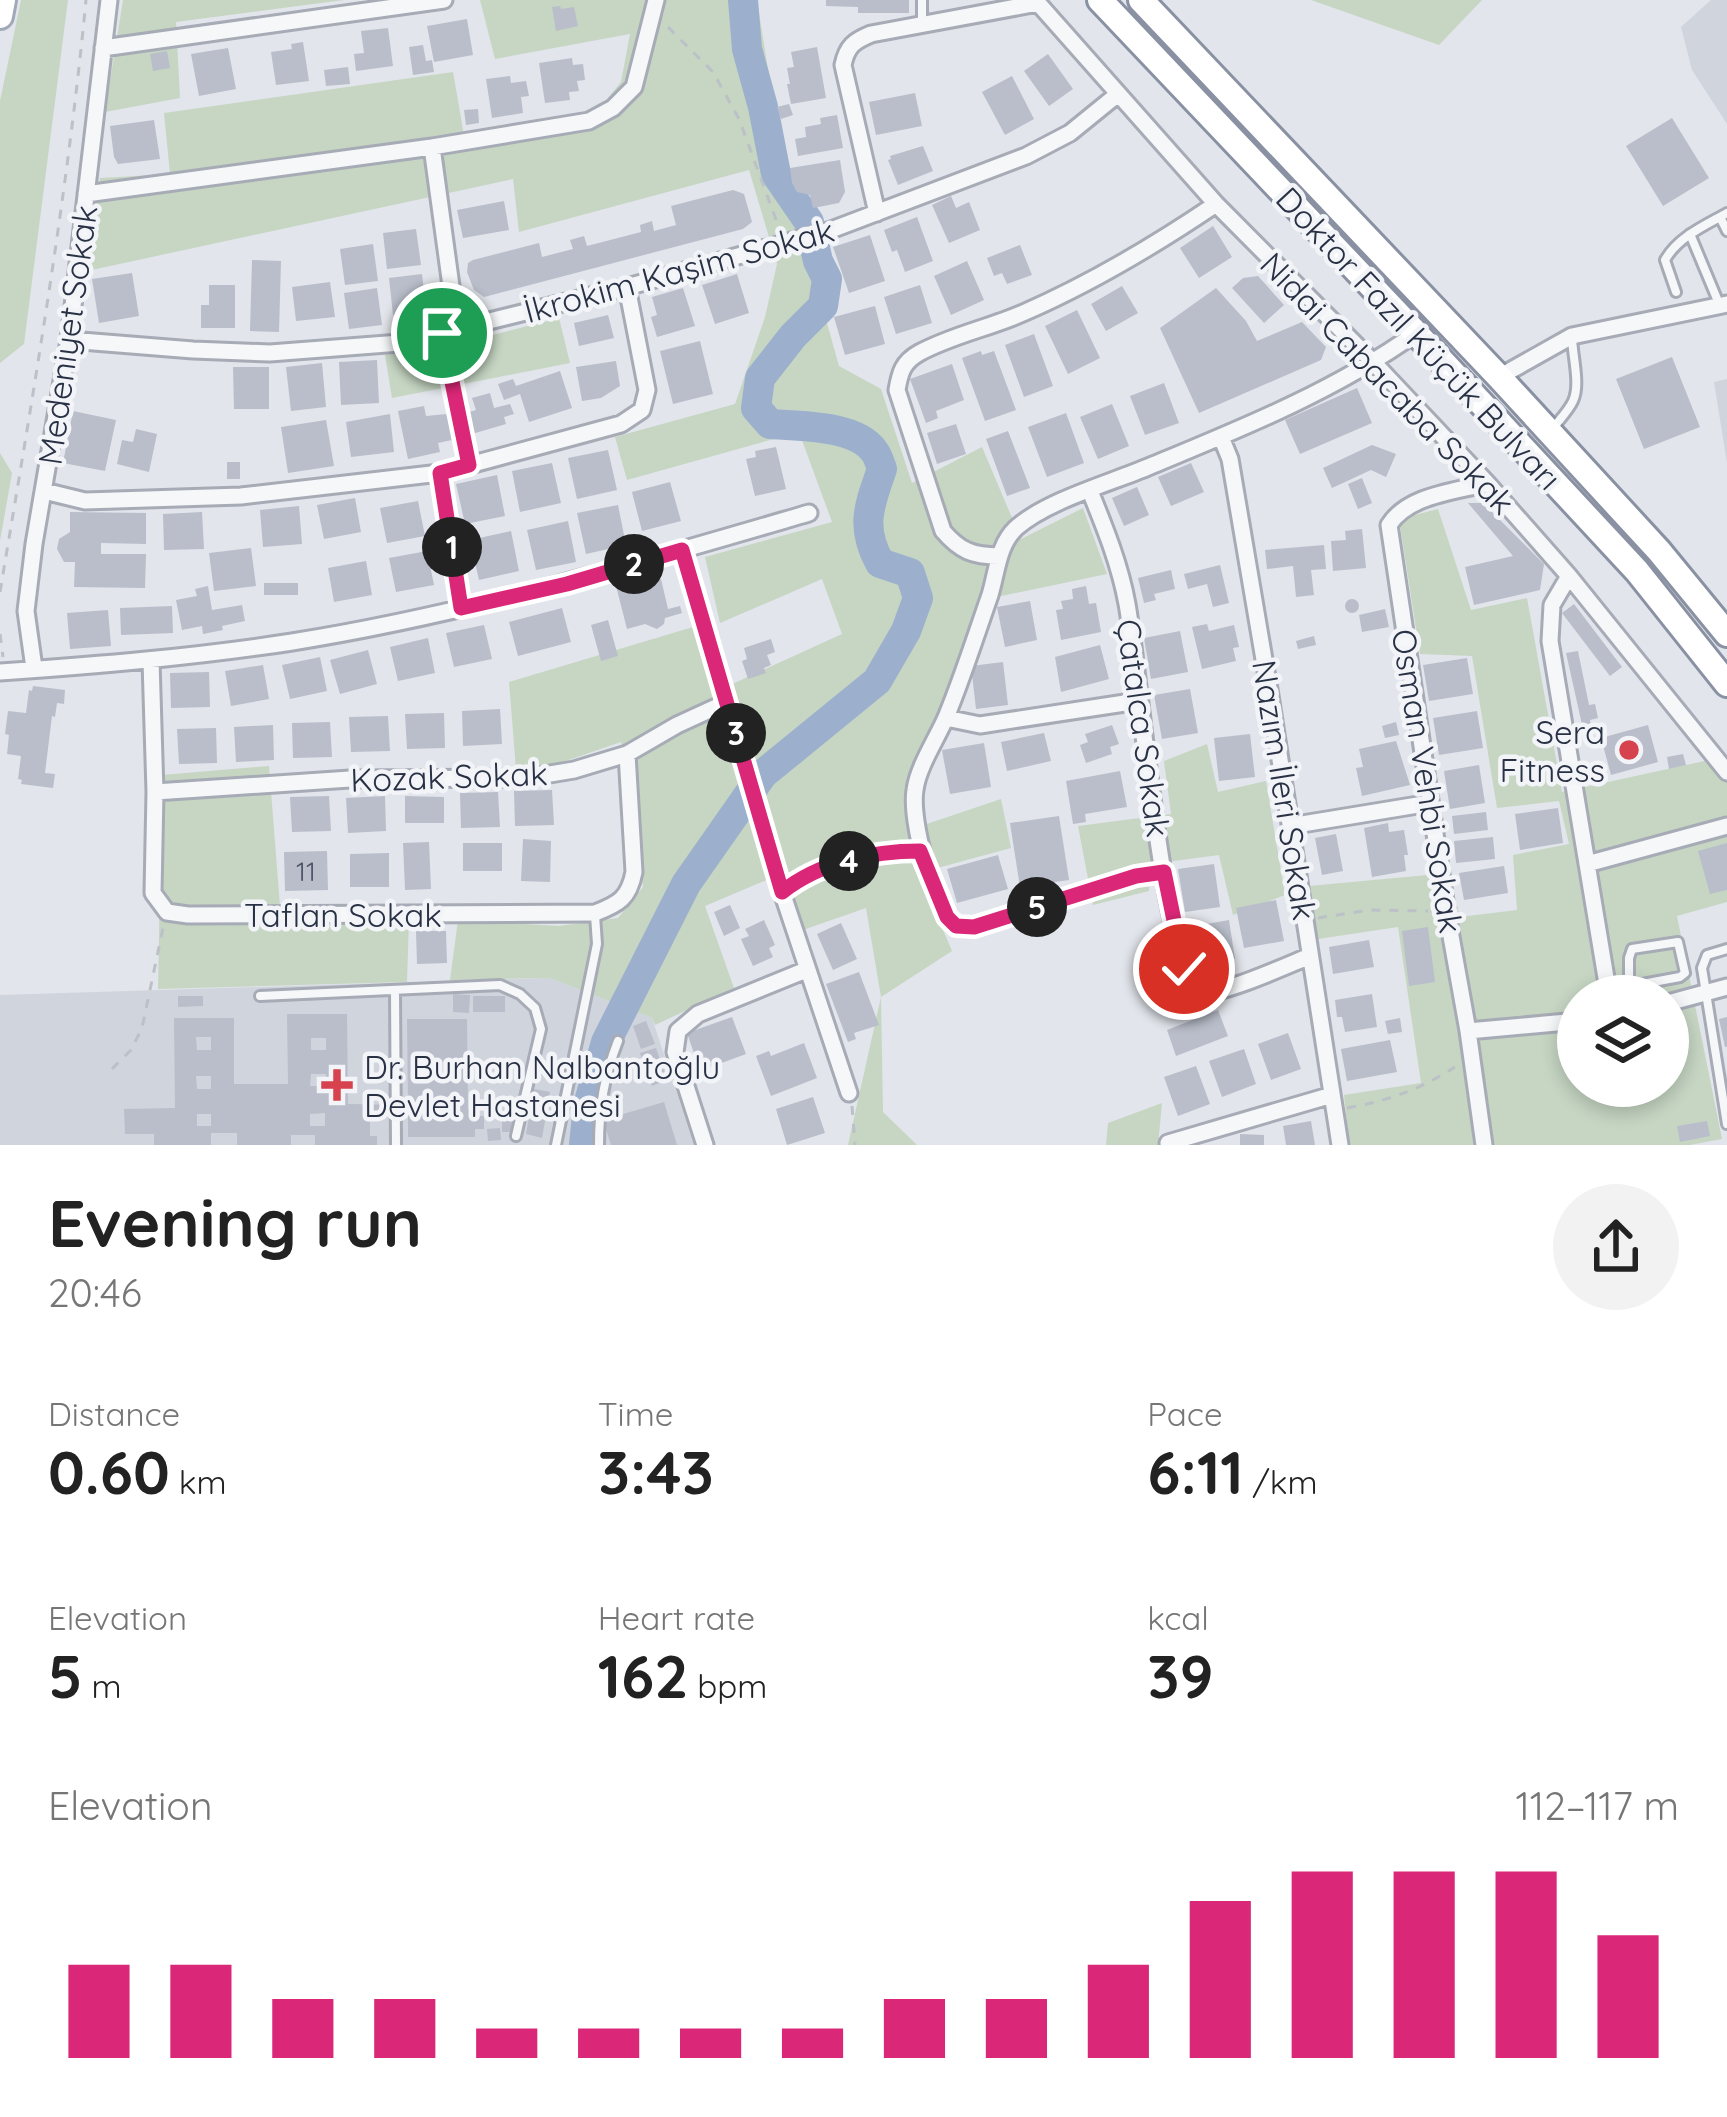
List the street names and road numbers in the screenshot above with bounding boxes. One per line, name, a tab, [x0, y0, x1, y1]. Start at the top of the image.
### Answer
street label: Doktor Fazıl Küçük Bulvarı	[1268, 178, 1570, 498]
street label: Medeniyet Sokak	[28, 203, 106, 467]
street label: İkrokim Kaşim Sokak	[520, 209, 838, 331]
street label: Nidai Cabacaba Sokak	[1252, 243, 1524, 523]
street label: Çatalca Sokak	[1108, 616, 1180, 840]
street label: Osman Vehbi Sokak	[1384, 626, 1472, 936]
street label: Nazım İleri Sokak	[1244, 657, 1326, 923]
street label: Kozak Sokak	[350, 752, 548, 800]
street label: Taflan Sokak	[244, 894, 442, 935]

